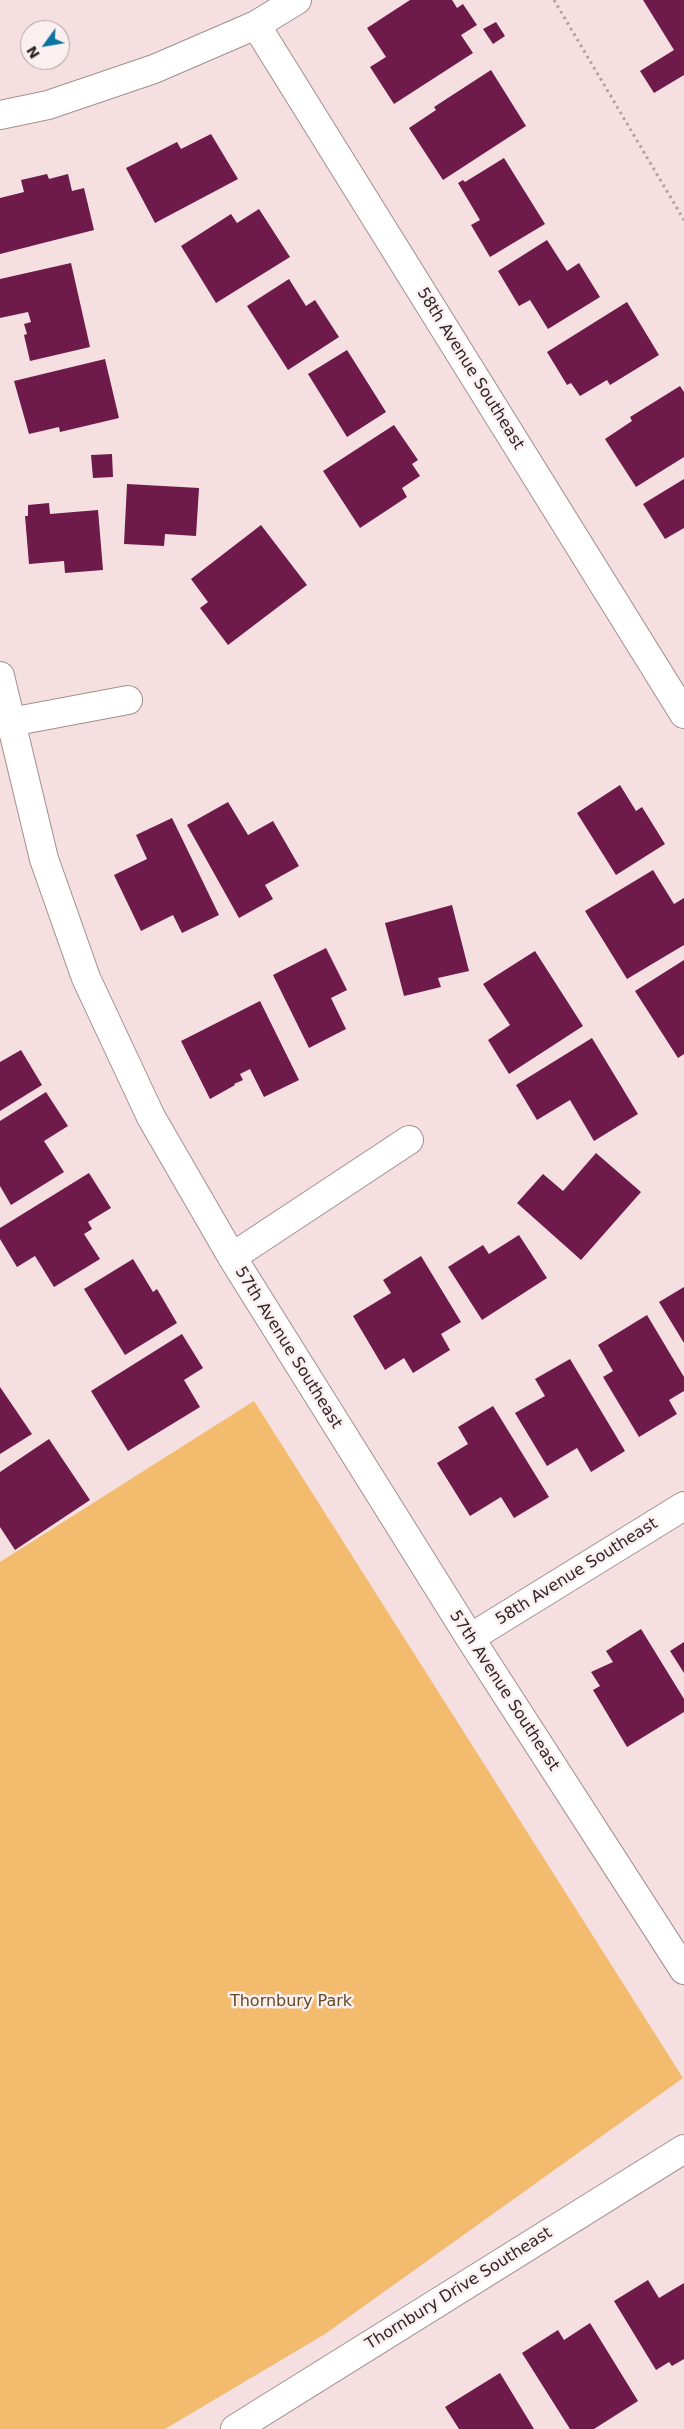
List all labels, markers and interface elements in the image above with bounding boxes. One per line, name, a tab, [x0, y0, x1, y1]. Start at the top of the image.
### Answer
north arrow	[20, 20, 70, 70]
text: N	[23, 43, 43, 62]
street label: 58th Avenue Southeast	[412, 285, 528, 453]
street label: 57th Avenue Southeast	[230, 1264, 346, 1432]
street label: 58th Avenue Southeast	[493, 1514, 661, 1630]
street label: 57th Avenue Southeast	[445, 1607, 563, 1775]
park label: Thornbury Park	[230, 1992, 352, 2012]
street label: Thornbury Drive Southeast	[362, 2224, 556, 2354]

